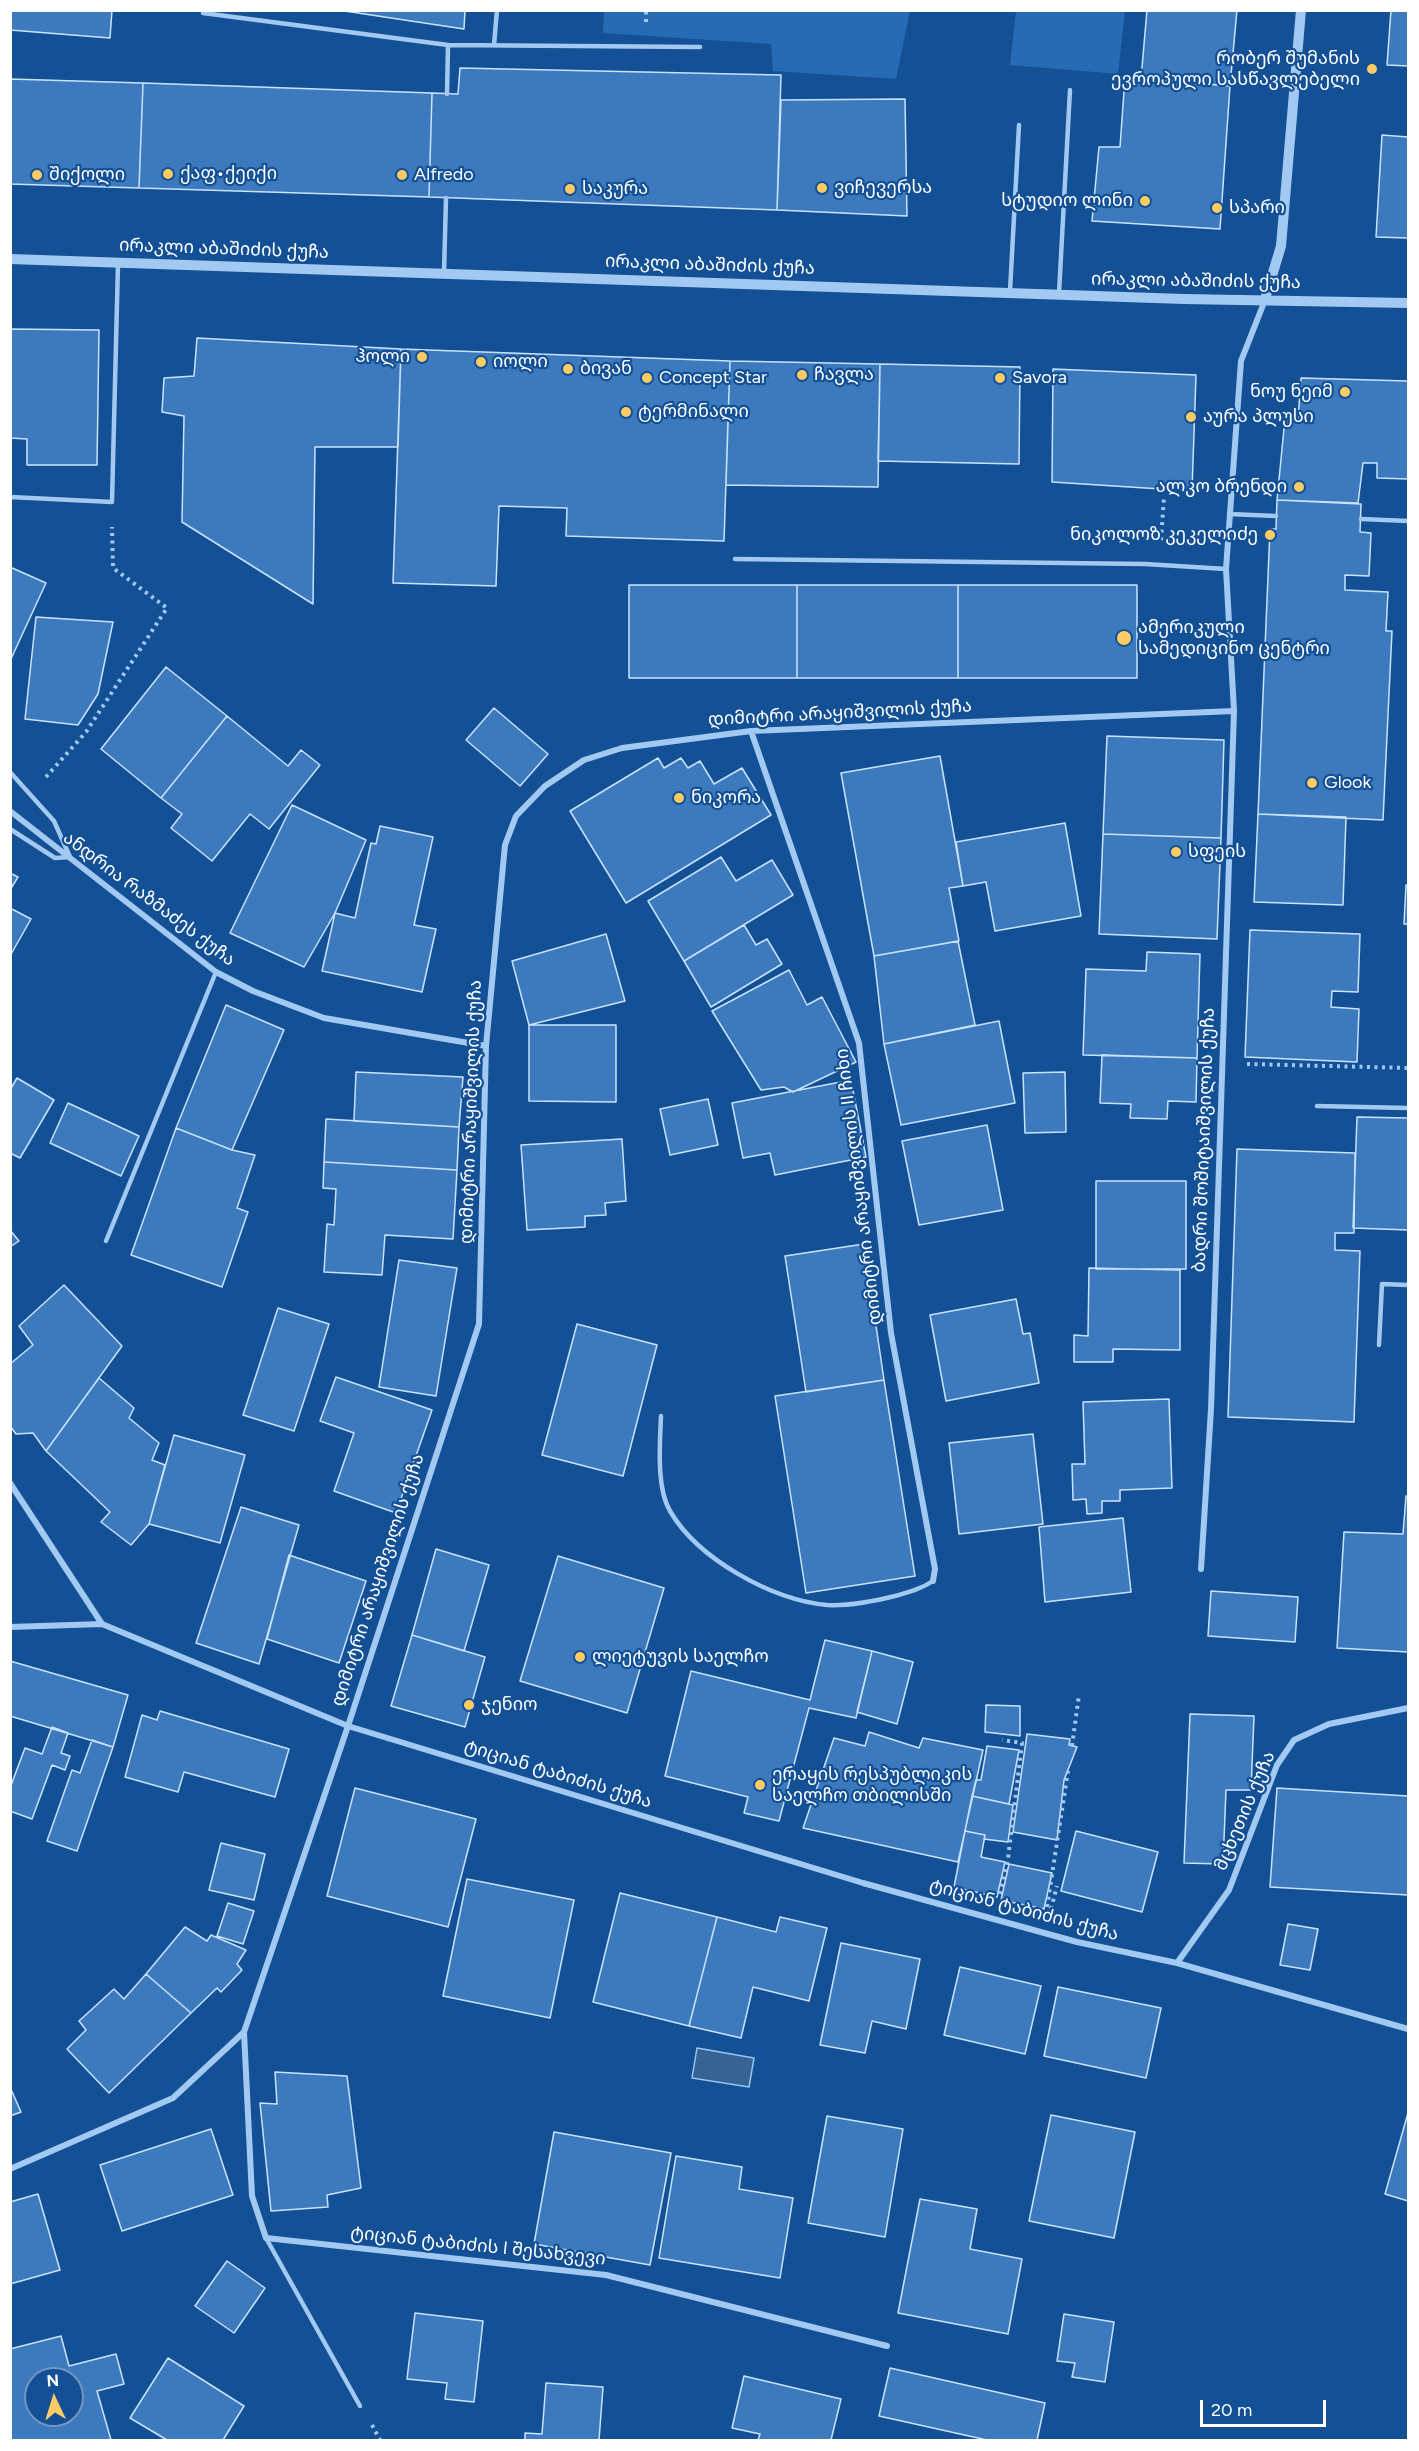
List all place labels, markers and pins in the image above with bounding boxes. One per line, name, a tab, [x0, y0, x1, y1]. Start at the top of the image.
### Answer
place label: რობერ შუმანის ევროპული სასწავლებელი	[1111, 48, 1360, 90]
marker: რობერ შუმანის ევროპული სასწავლებელი	[1365, 62, 1379, 76]
place label: ქაფ•ქეიქი	[180, 163, 277, 185]
place label: შიქოლი	[49, 164, 125, 186]
place label: Alfredo	[414, 164, 474, 186]
marker: ქაფ•ქეიქი	[161, 167, 175, 181]
marker: შიქოლი	[30, 168, 44, 182]
marker: Alfredo	[395, 168, 409, 182]
place label: ვიჩევერსა	[834, 177, 932, 199]
place label: საკურა	[582, 178, 648, 200]
marker: ვიჩევერსა	[815, 181, 829, 195]
marker: საკურა	[563, 182, 577, 196]
place label: სტუდიო ლინი	[1001, 190, 1133, 212]
marker: სტუდიო ლინი	[1138, 194, 1152, 208]
place label: სპარი	[1229, 197, 1285, 219]
marker: სპარი	[1210, 201, 1224, 215]
place label: ჰოლი	[355, 346, 410, 368]
marker: ჰოლი	[415, 350, 429, 364]
place label: იოლი	[493, 351, 548, 373]
marker: იოლი	[474, 355, 488, 369]
place label: ბივან	[580, 358, 632, 380]
marker: ბივან	[561, 362, 575, 376]
place label: ჩავლა	[814, 364, 874, 386]
place label: Concept Star	[659, 367, 767, 389]
place label: Savora	[1012, 367, 1067, 389]
marker: ჩავლა	[795, 368, 809, 382]
marker: Concept Star	[640, 371, 654, 385]
marker: Savora	[993, 371, 1007, 385]
place label: ნოუ ნეიმ	[1250, 381, 1333, 403]
marker: ნოუ ნეიმ	[1338, 385, 1352, 399]
place label: ტერმინალი	[638, 401, 749, 423]
marker: ტერმინალი	[619, 405, 633, 419]
place label: აურა პლუსი	[1203, 406, 1314, 428]
marker: აურა პლუსი	[1184, 410, 1198, 424]
place label: ალკო ბრენდი	[1156, 476, 1287, 498]
marker: ალკო ბრენდი	[1292, 480, 1306, 494]
place label: ნიკოლოზ კეკელიძე	[1070, 524, 1258, 546]
marker: ნიკოლოზ კეკელიძე	[1263, 528, 1277, 542]
place label: ამერიკული სამედიცინო ცენტრი	[1138, 617, 1330, 660]
marker: ამერიკული სამედიცინო ცენტრი	[1115, 629, 1133, 647]
place label: Glook	[1324, 772, 1371, 794]
marker: Glook	[1305, 776, 1319, 790]
place label: ნიკორა	[691, 787, 761, 809]
marker: ნიკორა	[672, 791, 686, 805]
place label: სფეის	[1188, 841, 1246, 863]
marker: სფეის	[1169, 845, 1183, 859]
place label: ლიეტუვის საელჩო	[592, 1646, 769, 1668]
marker: ლიეტუვის საელჩო	[573, 1650, 587, 1664]
place label: ჯენიო	[481, 1694, 537, 1716]
marker: ჯენიო	[462, 1698, 476, 1712]
place label: ერაყის რესპუბლიკის საელჩო თბილისში	[772, 1764, 972, 1806]
marker: ერაყის რესპუბლიკის საელჩო თბილისში	[753, 1778, 767, 1792]

